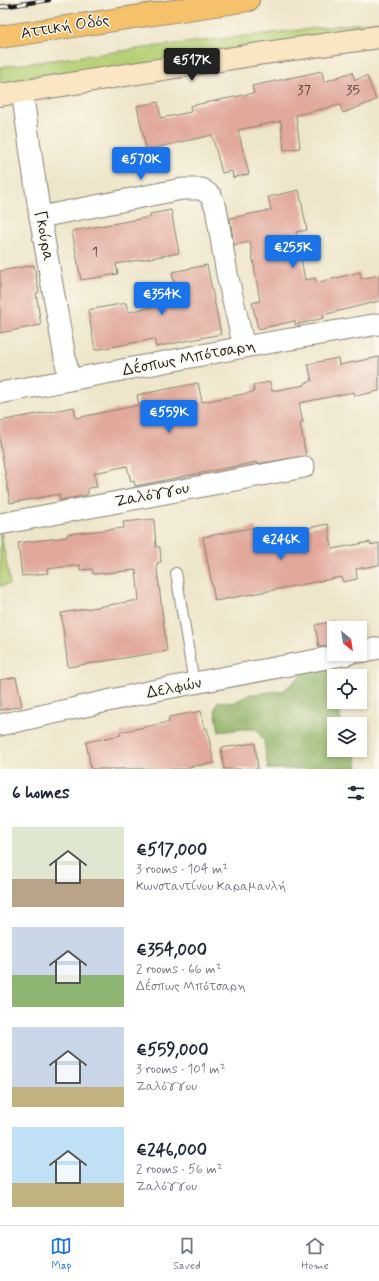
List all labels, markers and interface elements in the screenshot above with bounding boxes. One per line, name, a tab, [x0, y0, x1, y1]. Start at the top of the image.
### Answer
street label: Αττική Οδός	[19, 10, 111, 44]
pin: €517K	[164, 48, 220, 82]
text: €517K	[173, 52, 211, 69]
house number: 37	[297, 81, 311, 99]
house number: 35	[346, 81, 360, 99]
pin: €570K	[113, 147, 169, 181]
text: €570K	[121, 151, 161, 168]
street label: Γκούρα	[29, 209, 59, 263]
pin: €255K	[265, 235, 321, 269]
text: €255K	[274, 239, 312, 256]
house number: 1	[92, 243, 98, 261]
pin: €354K	[134, 282, 190, 316]
text: €354K	[143, 286, 181, 303]
street label: Δέσπως Μπότσαρη	[121, 334, 257, 381]
pin: €559K	[141, 400, 197, 434]
text: €559K	[149, 404, 189, 421]
street label: Ζαλόγγου	[113, 478, 191, 512]
pin: €246K	[253, 527, 309, 561]
text: €246K	[262, 531, 300, 548]
north arrow	[327, 621, 367, 661]
map controls	[327, 621, 367, 757]
button: locate	[327, 669, 367, 709]
street label: Δελφών	[145, 672, 203, 704]
button: layers	[327, 717, 367, 757]
text: 6 homes	[12, 782, 70, 804]
icon: filters	[345, 782, 367, 804]
text: €517,000	[136, 839, 207, 861]
icon: home	[44, 843, 92, 891]
text: 3 rooms · 104 m²	[136, 861, 228, 878]
text: Κωνσταντίνου Καραμανλή	[136, 878, 286, 895]
text: €354,000	[136, 939, 207, 961]
icon: home	[44, 943, 92, 991]
text: 2 rooms · 66 m²	[136, 961, 221, 978]
text: Δέσπως Μπότσαρη	[136, 978, 246, 995]
text: €559,000	[136, 1039, 209, 1061]
icon: home	[44, 1043, 92, 1091]
text: 3 rooms · 101 m²	[136, 1061, 225, 1078]
text: Ζαλόγγου	[136, 1078, 197, 1095]
text: €246,000	[136, 1139, 207, 1161]
icon: home	[44, 1143, 92, 1191]
text: 2 rooms · 56 m²	[136, 1161, 223, 1178]
text: Ζαλόγγου	[136, 1178, 197, 1195]
tab: Map	[50, 1235, 72, 1273]
tab: Saved	[173, 1235, 201, 1273]
tab: Home	[301, 1235, 329, 1273]

